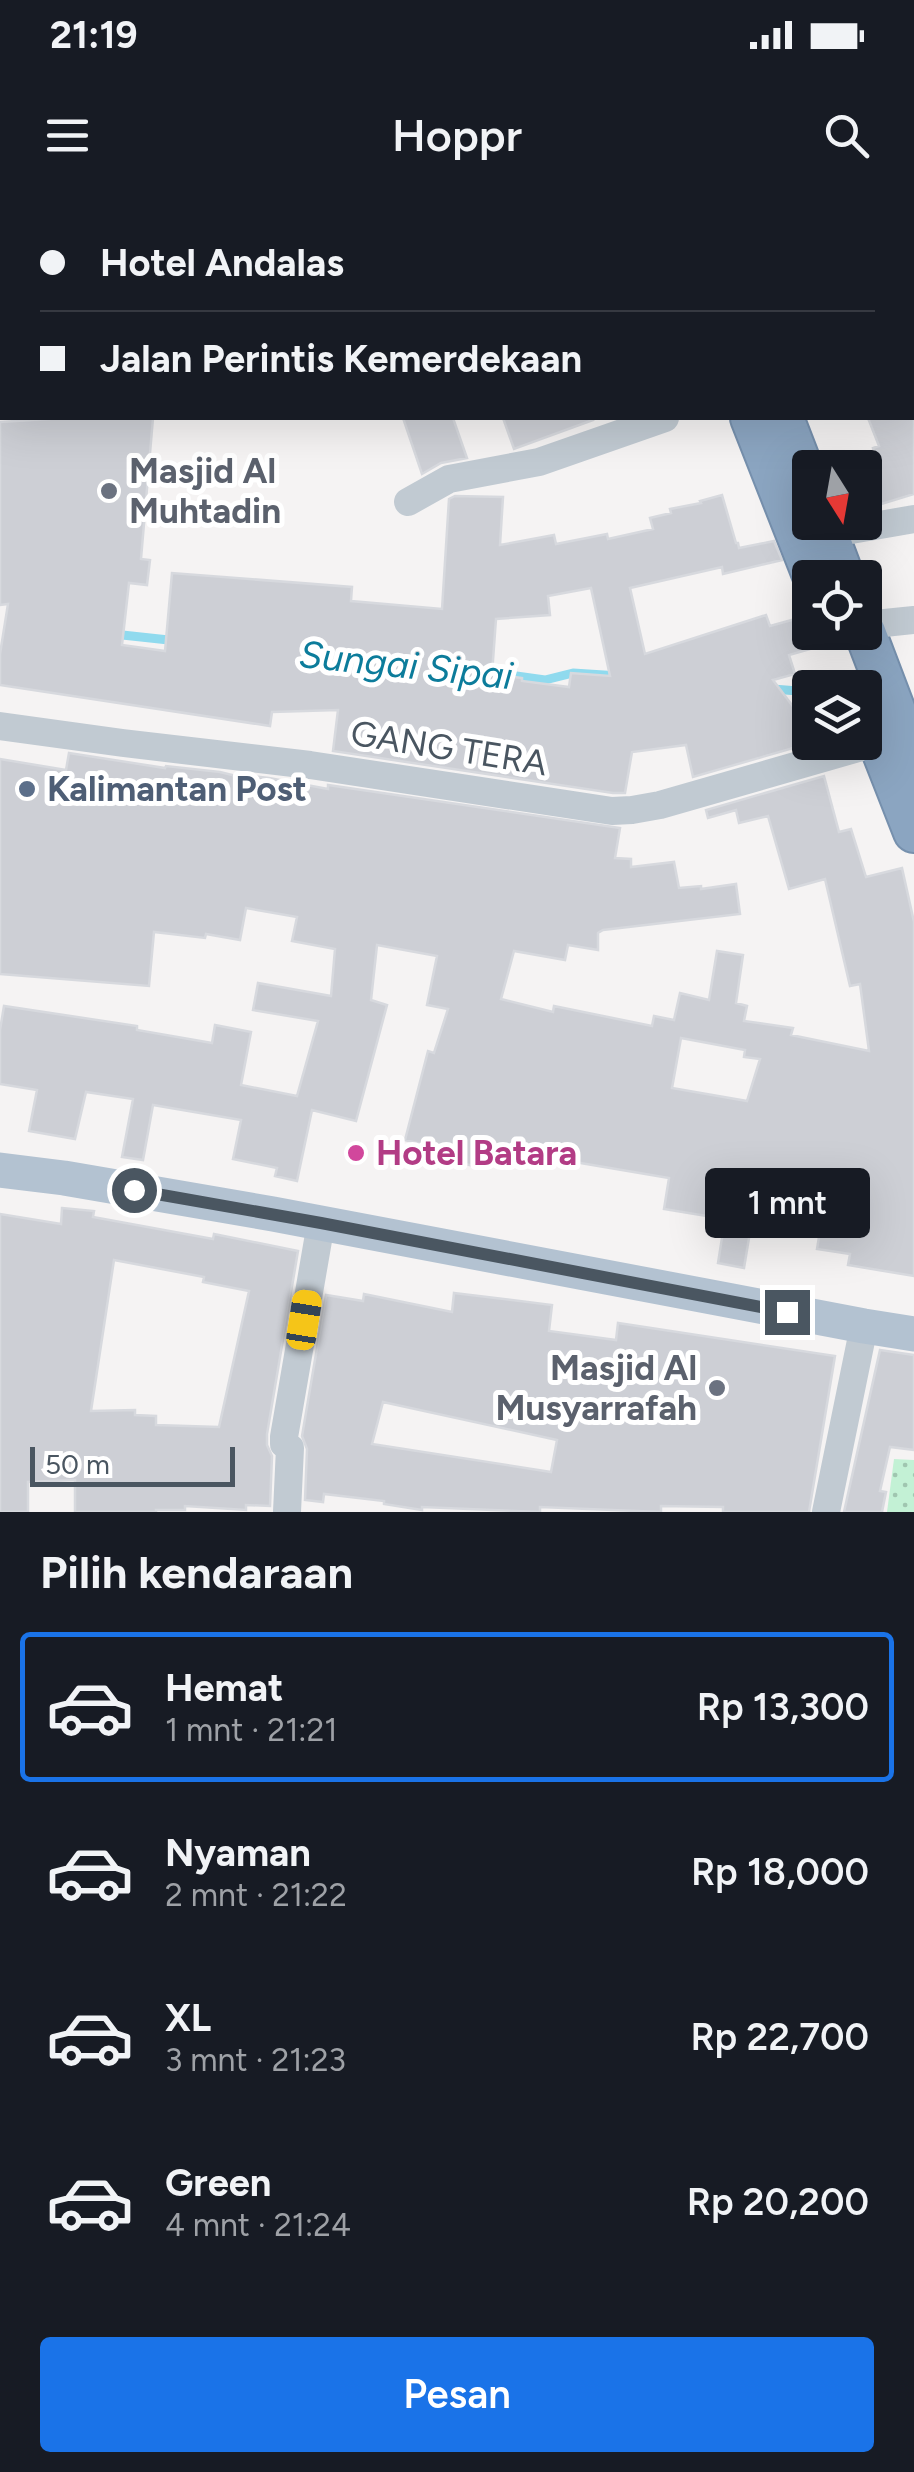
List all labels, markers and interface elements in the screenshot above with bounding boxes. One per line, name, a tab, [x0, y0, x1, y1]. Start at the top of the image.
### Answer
text: 21:19	[50, 12, 138, 58]
icon: menu	[40, 108, 95, 163]
text: Hoppr	[392, 108, 522, 162]
icon: search	[819, 108, 874, 163]
text: Hotel Andalas	[100, 240, 344, 286]
text: Jalan Perintis Kemerdekaan	[100, 336, 582, 382]
place label: Masjid Al Muhtadin	[129, 450, 281, 532]
north arrow	[792, 450, 882, 540]
map controls	[792, 450, 882, 760]
marker: Masjid Al Muhtadin	[98, 480, 120, 502]
button: locate	[792, 560, 882, 650]
water label: Sungai Sipai	[297, 631, 515, 699]
button: layers	[792, 670, 882, 760]
street label: GANG TERA	[348, 712, 550, 784]
place label: Kalimantan Post	[47, 768, 307, 810]
marker: Kalimantan Post	[16, 778, 38, 800]
place label: Hotel Batara	[376, 1132, 577, 1174]
marker: Hotel Batara	[345, 1142, 367, 1164]
callout: 1 mnt	[704, 1167, 870, 1237]
route start	[112, 1168, 157, 1213]
text: 1 mnt	[748, 1184, 827, 1222]
car	[284, 1288, 324, 1352]
route end	[765, 1290, 810, 1335]
place label: Masjid Al Musyarrafah	[495, 1347, 697, 1429]
marker: Masjid Al Musyarrafah	[706, 1377, 728, 1399]
scale bar	[30, 1442, 235, 1486]
text: 50 m	[45, 1447, 110, 1481]
text: Pilih kendaraan	[40, 1545, 353, 1599]
icon: car	[45, 1662, 135, 1752]
text: Hemat	[165, 1665, 283, 1711]
text: Rp 13,300	[697, 1684, 869, 1730]
text: 1 mnt · 21:21	[165, 1711, 338, 1749]
icon: car	[45, 1827, 135, 1917]
text: Nyaman	[165, 1830, 311, 1876]
text: Rp 18,000	[691, 1849, 869, 1895]
text: 2 mnt · 21:22	[165, 1876, 347, 1914]
icon: car	[45, 1992, 135, 2082]
text: XL	[165, 1995, 211, 2041]
text: Rp 22,700	[690, 2014, 869, 2060]
text: 3 mnt · 21:23	[165, 2041, 346, 2079]
icon: car	[45, 2157, 135, 2247]
text: Green	[165, 2160, 271, 2206]
text: Rp 20,200	[687, 2179, 869, 2225]
text: 4 mnt · 21:24	[165, 2206, 351, 2244]
button: Pesan	[40, 2337, 874, 2452]

